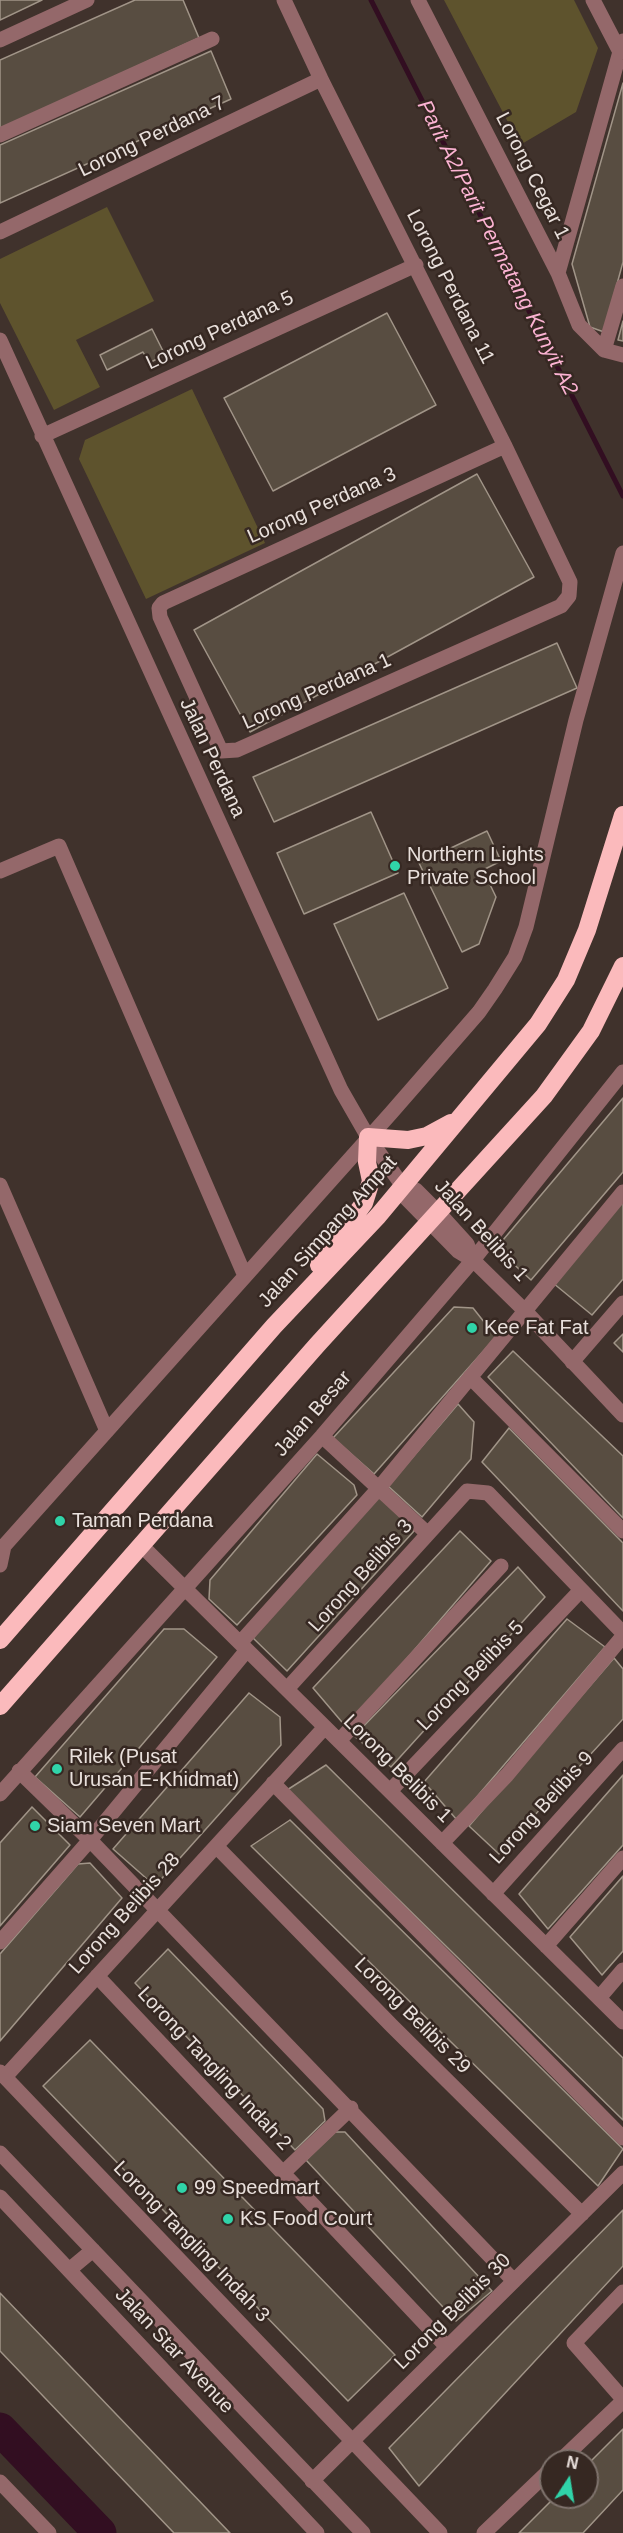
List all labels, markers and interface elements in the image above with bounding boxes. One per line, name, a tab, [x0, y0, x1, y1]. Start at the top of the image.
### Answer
street label: Lorong Perdana 7	[75, 91, 229, 183]
water label: Parit A2/Parit Permatang Kunyit A2	[411, 96, 583, 400]
street label: Lorong Cegar 1	[490, 109, 574, 243]
street label: Lorong Perdana 11	[401, 206, 499, 368]
street label: Lorong Perdana 5	[142, 286, 298, 376]
street label: Lorong Perdana 3	[244, 462, 400, 550]
street label: Lorong Perdana 1	[239, 648, 395, 736]
street label: Jalan Perdana	[174, 694, 250, 822]
place label: Northern Lights Private School	[407, 843, 544, 890]
marker: Northern Lights Private School	[388, 859, 402, 873]
street label: Jalan Simpang Ampat	[254, 1151, 402, 1313]
street label: Jalan Belibis 1	[429, 1175, 533, 1287]
place label: Kee Fat Fat	[484, 1316, 588, 1340]
marker: Kee Fat Fat	[465, 1321, 479, 1335]
street label: Jalan Besar	[269, 1366, 357, 1462]
place label: Taman Perdana	[72, 1509, 213, 1533]
marker: Taman Perdana	[53, 1514, 67, 1528]
street label: Lorong Belibis 3	[304, 1515, 418, 1637]
street label: Lorong Belibis 5	[413, 1616, 529, 1736]
street label: Lorong Belibis 1	[338, 1710, 456, 1828]
place label: Rilek (Pusat Urusan E-Khidmat)	[69, 1745, 239, 1792]
street label: Lorong Belibis 9	[485, 1747, 599, 1869]
marker: Rilek (Pusat Urusan E-Khidmat)	[50, 1762, 64, 1776]
place label: Siam Seven Mart	[47, 1814, 200, 1838]
marker: Siam Seven Mart	[28, 1819, 42, 1833]
street label: Lorong Belibis 28	[64, 1849, 186, 1979]
street label: Lorong Belibis 29	[349, 1953, 475, 2079]
street label: Lorong Tangling Indah 2	[132, 1982, 296, 2156]
street label: Lorong Tangling Indah 3	[108, 2156, 274, 2328]
place label: 99 Speedmart	[194, 2176, 320, 2200]
marker: 99 Speedmart	[175, 2181, 189, 2195]
place label: KS Food Court	[240, 2207, 372, 2231]
marker: KS Food Court	[221, 2212, 235, 2226]
street label: Lorong Belibis 30	[390, 2249, 516, 2375]
street label: Jalan Star Avenue	[110, 2283, 238, 2419]
north arrow	[539, 2449, 599, 2509]
text: N	[565, 2453, 580, 2472]

